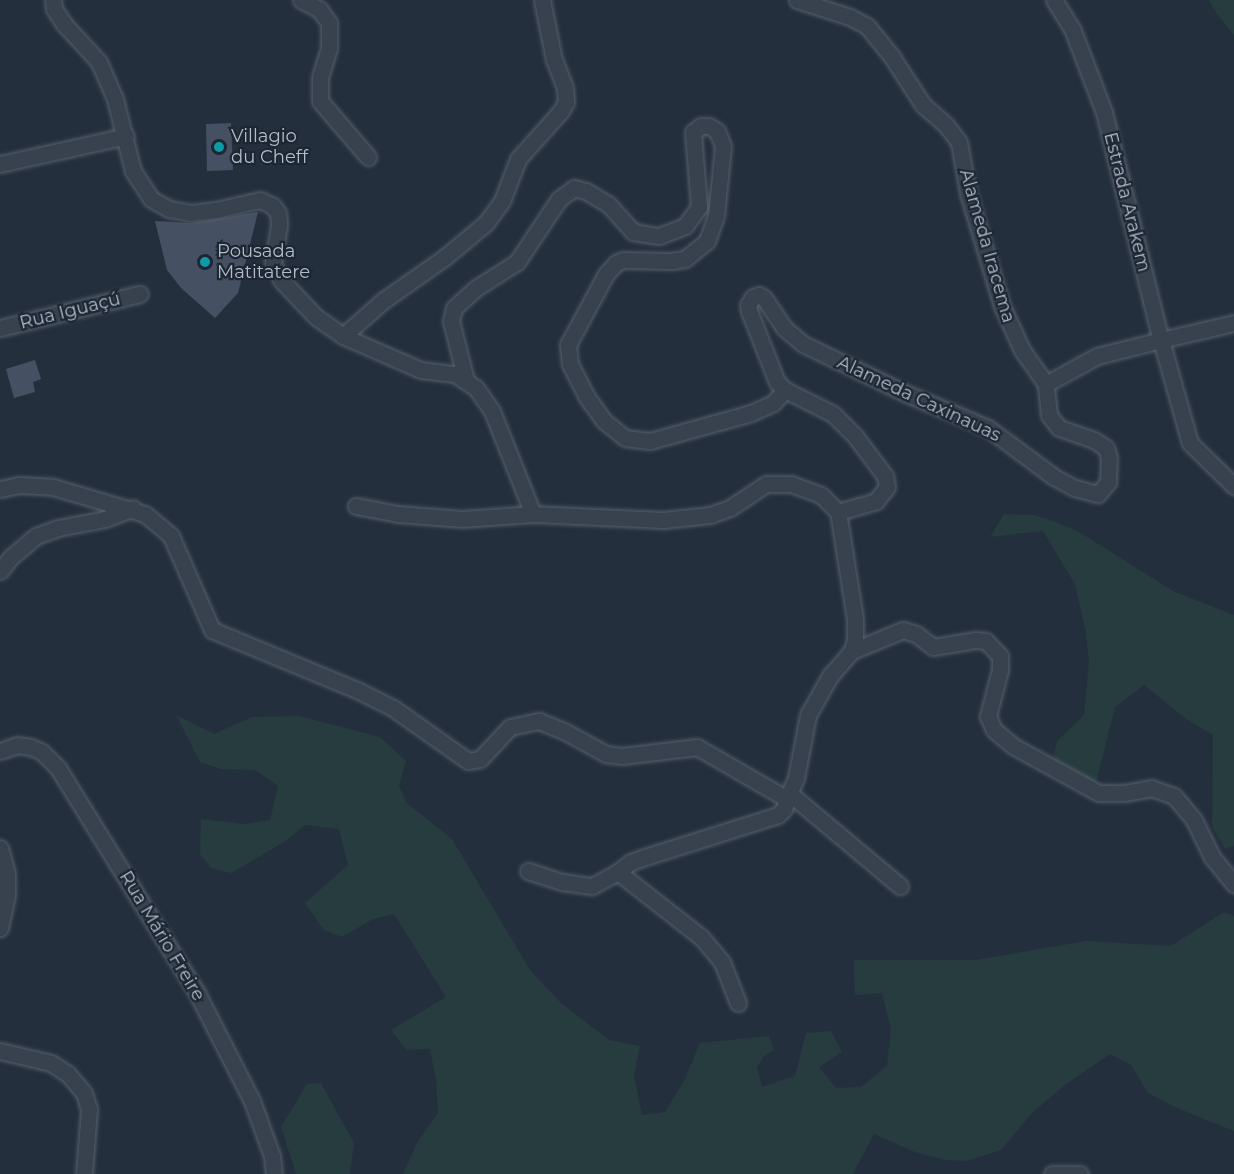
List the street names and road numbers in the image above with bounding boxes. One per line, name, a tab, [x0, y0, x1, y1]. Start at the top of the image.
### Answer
street label: Estrada Arakem	[1099, 130, 1155, 274]
street label: Alameda Iracema	[955, 167, 1019, 325]
street label: Rua Iguaçú	[17, 288, 123, 334]
street label: Alameda Caxinauas	[834, 352, 1004, 446]
street label: Rua Mário Freire	[115, 867, 209, 1005]

